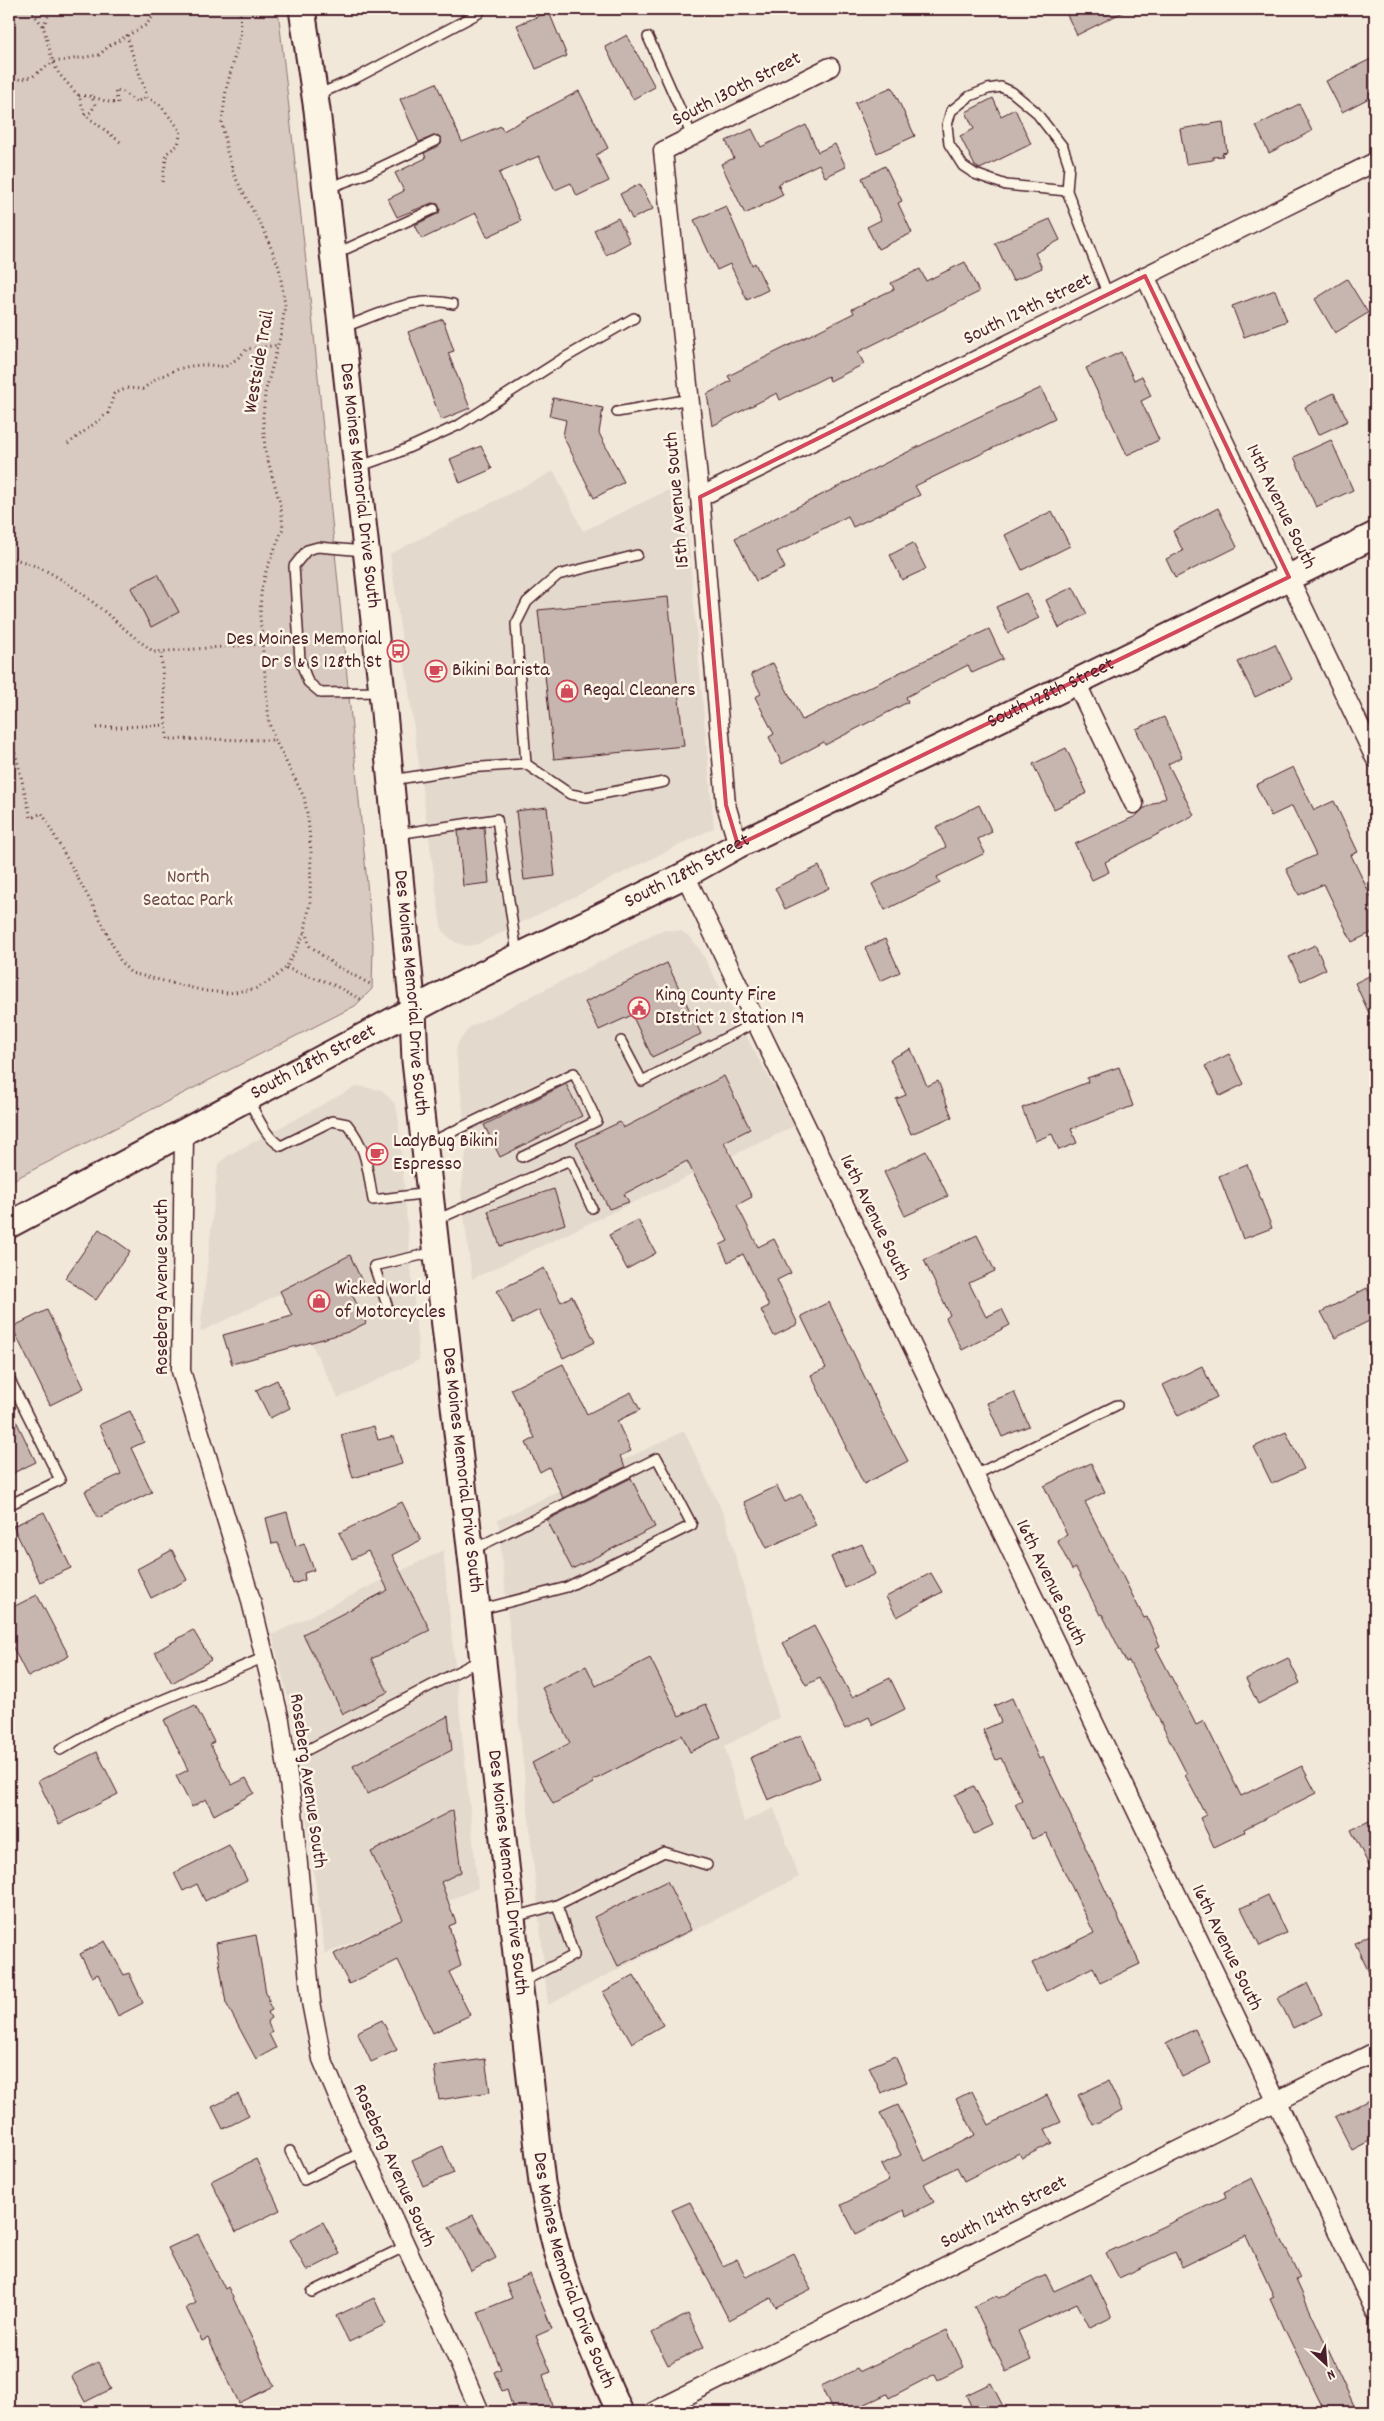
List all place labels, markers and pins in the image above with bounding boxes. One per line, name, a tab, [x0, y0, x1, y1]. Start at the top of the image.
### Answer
place label: Des Moines Memorial Dr S & S 128th St	[226, 626, 382, 677]
bus stop icon: Des Moines Memorial Dr S & S 128th St	[386, 639, 410, 663]
place label: Bikini Barista	[452, 657, 550, 685]
cafe icon: Bikini Barista	[424, 659, 448, 683]
place label: Regal Cleaners	[583, 677, 696, 705]
shop icon: Regal Cleaners	[555, 679, 579, 703]
place label: King County Fire DIstrict 2 Station 19	[655, 982, 805, 1033]
public building icon: King County Fire DIstrict 2 Station 19	[627, 996, 651, 1020]
place label: LadyBug Bikini Espresso	[393, 1128, 498, 1179]
cafe icon: LadyBug Bikini Espresso	[365, 1142, 389, 1166]
place label: Wicked World of Motorcycles	[335, 1276, 446, 1327]
shop icon: Wicked World of Motorcycles	[307, 1289, 331, 1313]

